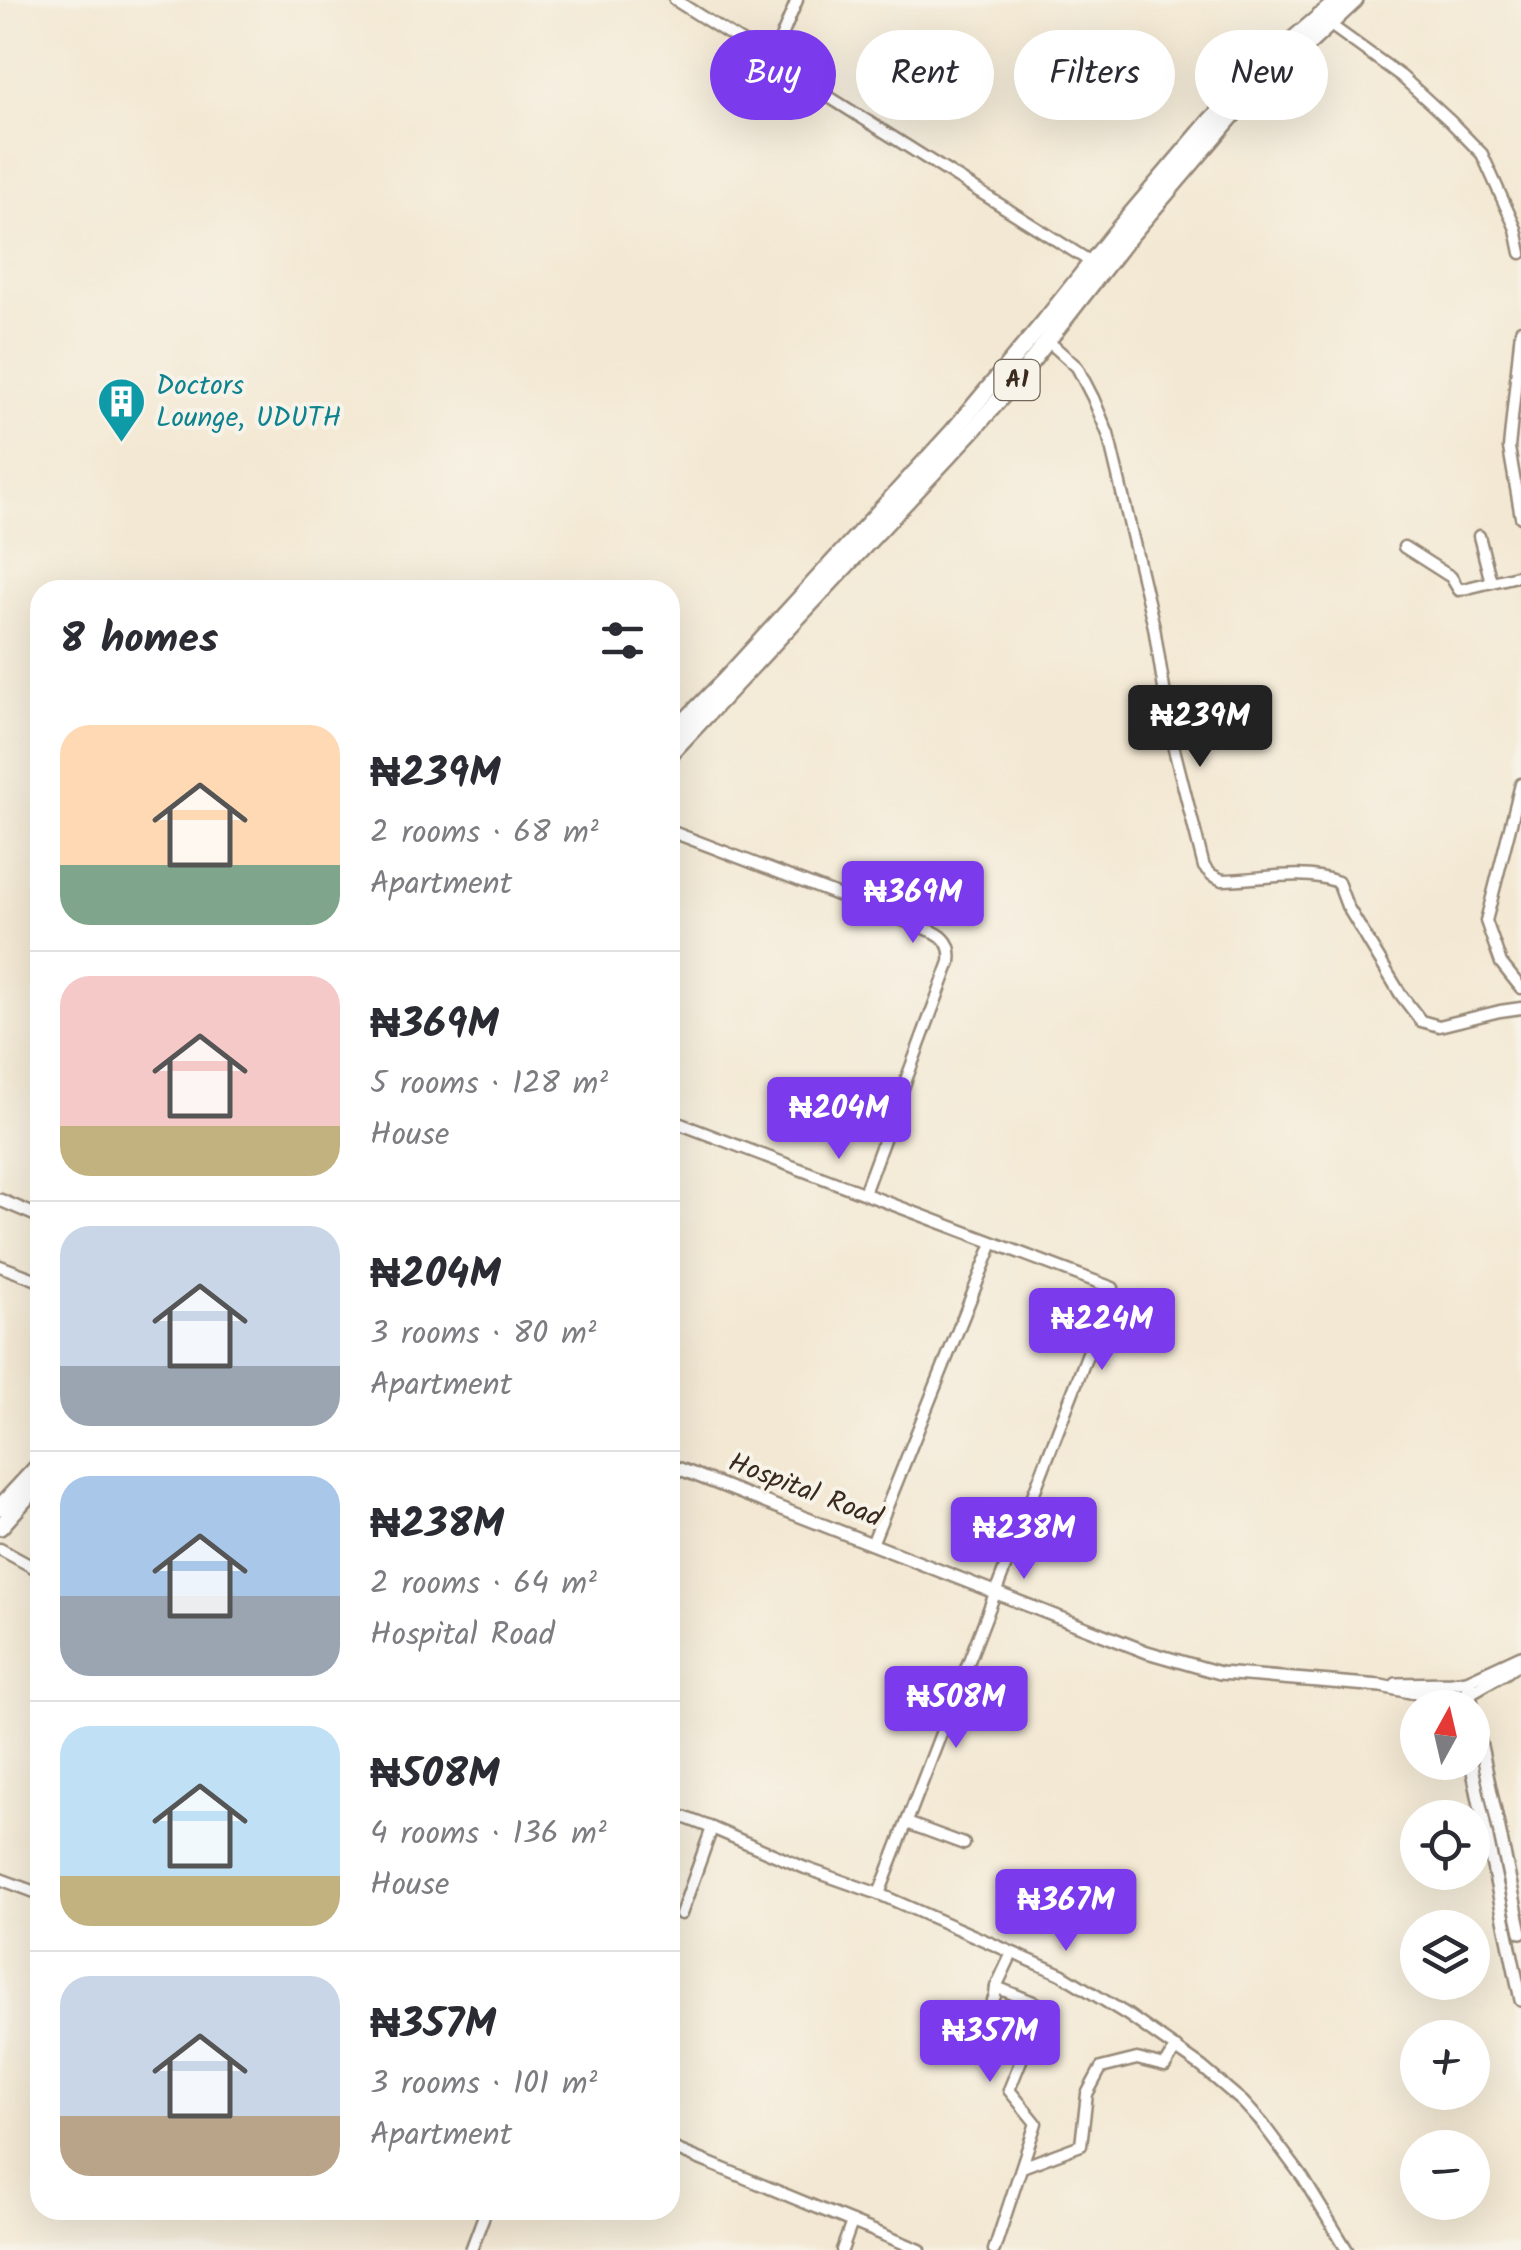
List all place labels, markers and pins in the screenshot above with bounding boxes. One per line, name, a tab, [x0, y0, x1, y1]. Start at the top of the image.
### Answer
place label: Doctors Lounge, UDUTH	[156, 364, 341, 441]
building icon: Doctors Lounge, UDUTH	[95, 376, 147, 444]
pin: ₦239M	[1130, 685, 1270, 770]
pin: ₦369M	[843, 861, 983, 946]
pin: ₦204M	[769, 1077, 909, 1162]
pin: ₦224M	[1032, 1288, 1172, 1373]
pin: ₦238M	[954, 1497, 1094, 1582]
pin: ₦508M	[886, 1666, 1026, 1751]
pin: ₦367M	[996, 1869, 1136, 1954]
pin: ₦357M	[920, 2000, 1060, 2085]

